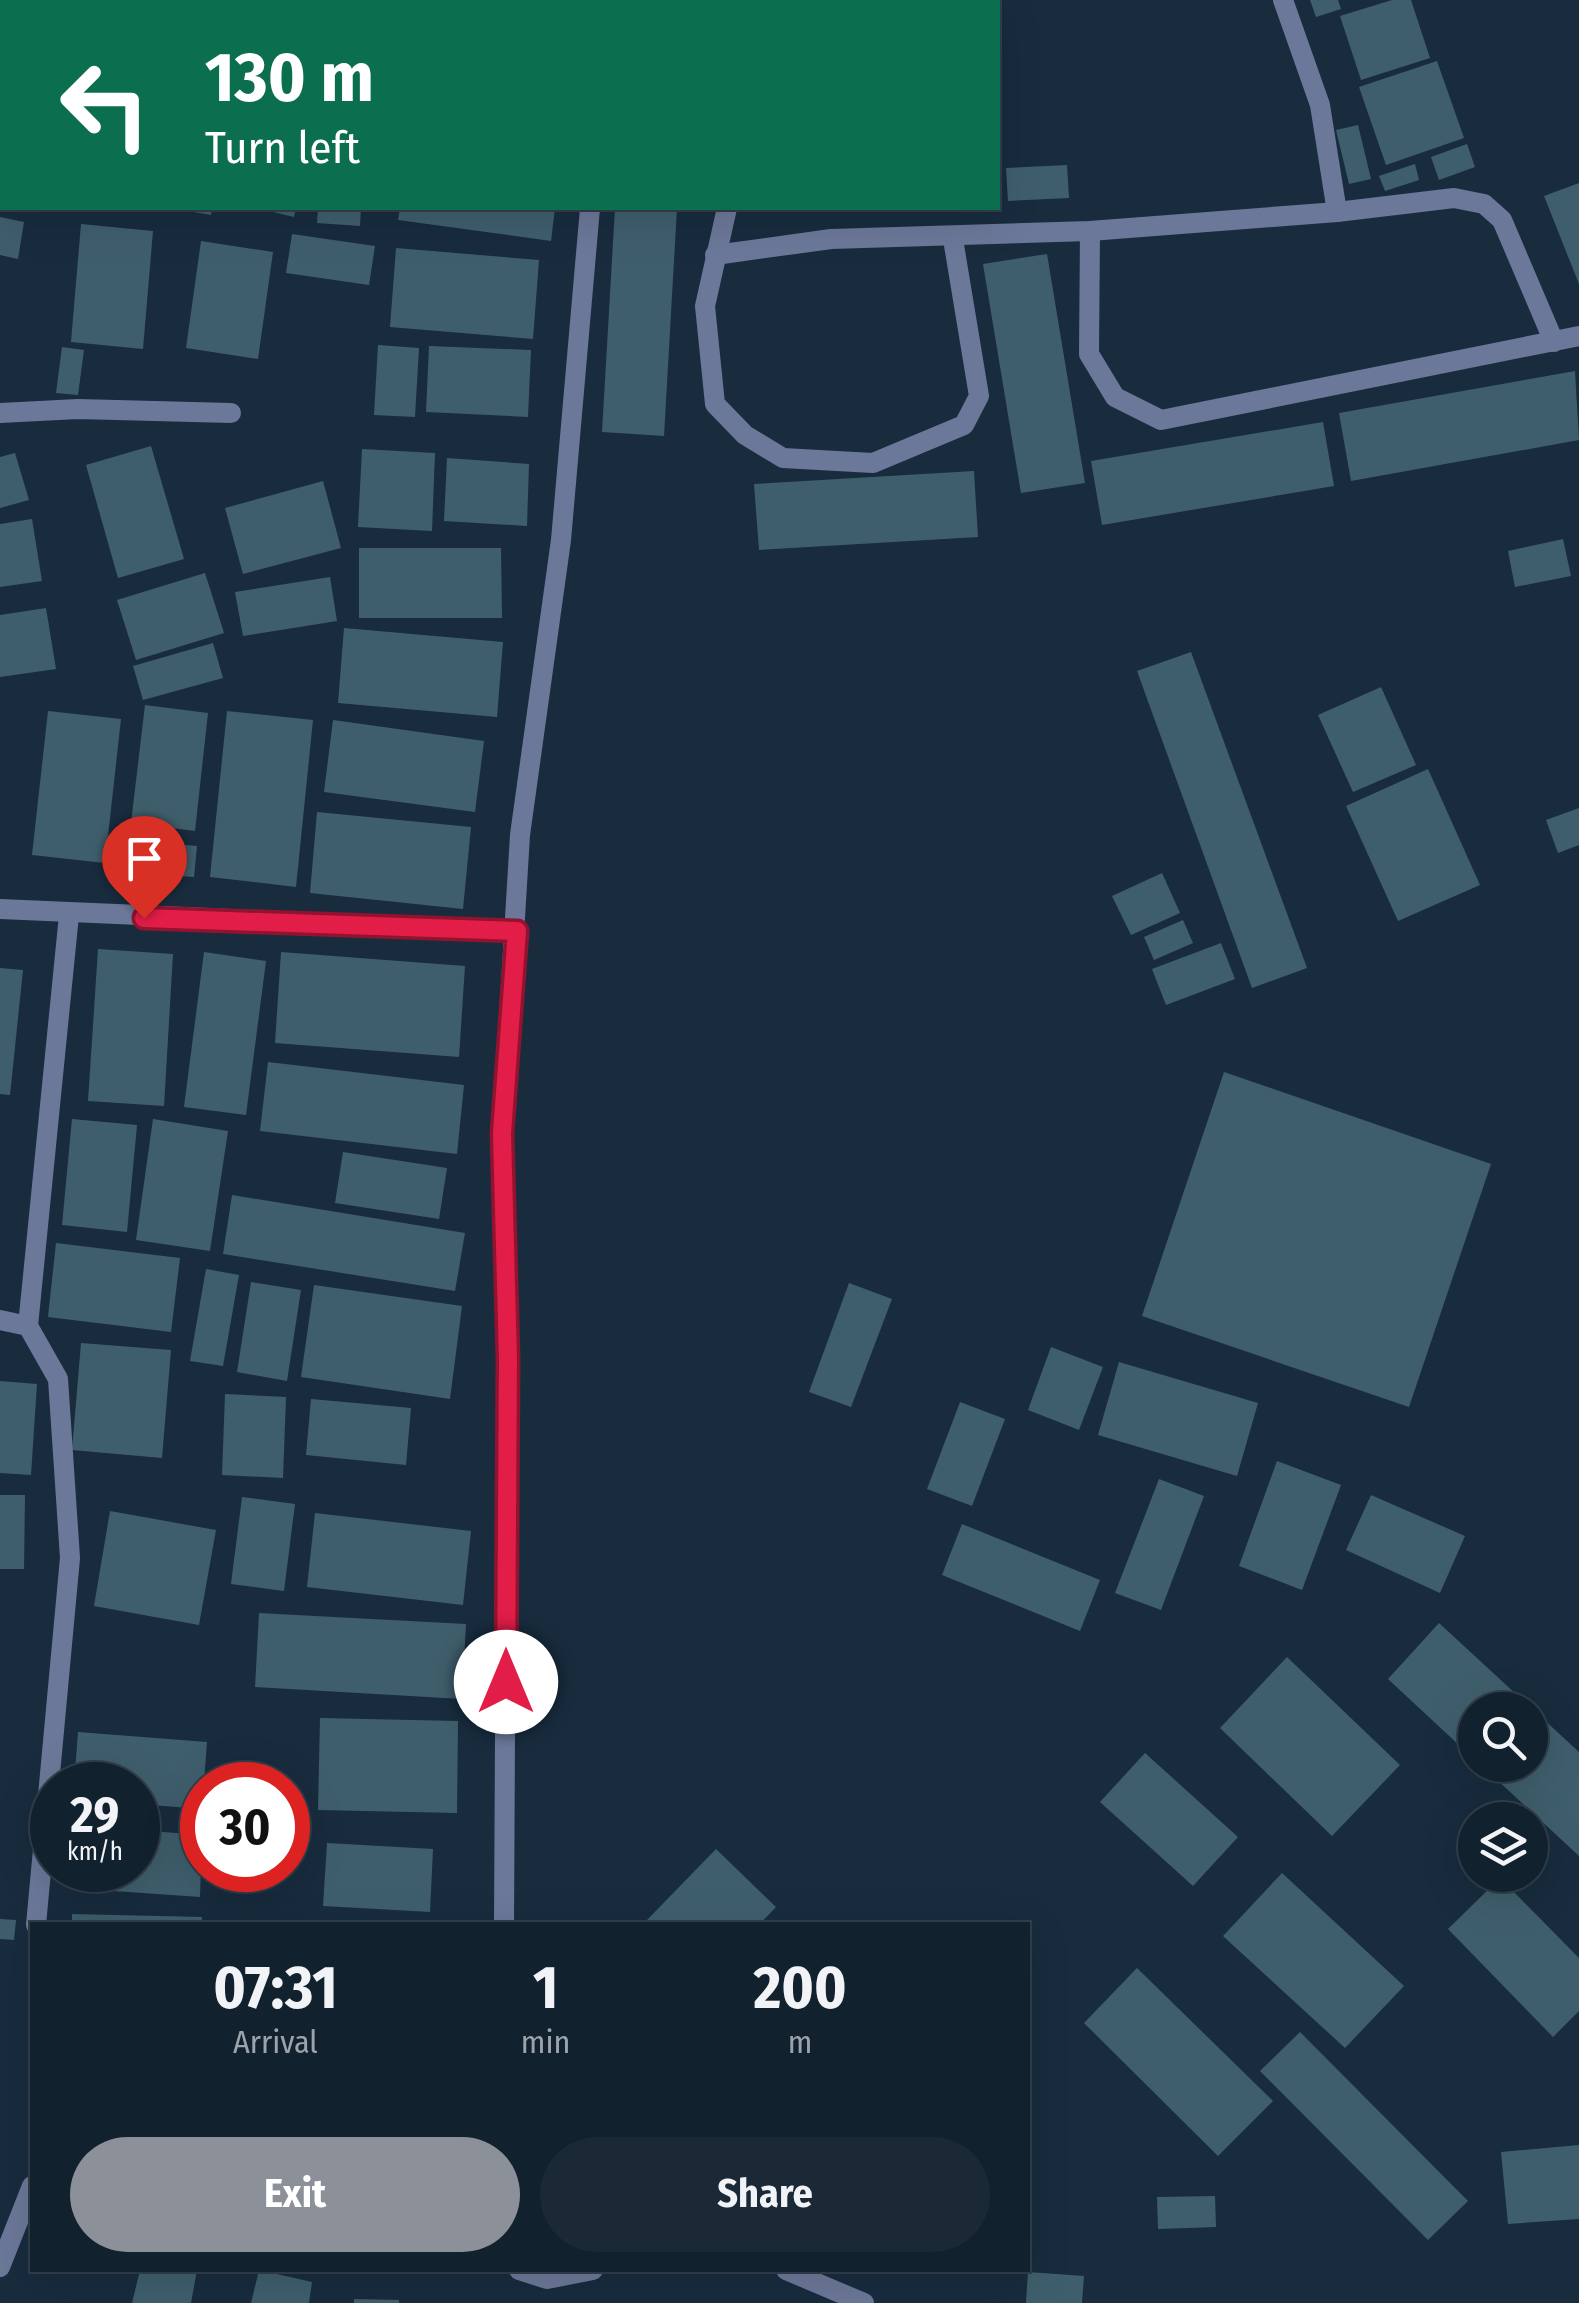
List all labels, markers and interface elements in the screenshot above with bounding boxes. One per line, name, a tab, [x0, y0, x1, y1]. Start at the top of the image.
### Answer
text: 130 m	[205, 36, 374, 120]
icon: left	[40, 40, 170, 170]
text: Turn left	[205, 121, 360, 175]
pin	[102, 816, 187, 919]
icon: arrive	[117, 831, 172, 886]
position arrow	[454, 1630, 558, 1734]
map controls	[1458, 1692, 1548, 1892]
button: search	[1458, 1692, 1548, 1782]
speed limit sign: 30	[180, 1762, 310, 1892]
text: 29	[71, 1785, 119, 1845]
button: layers	[1458, 1802, 1548, 1892]
text: km/h	[67, 1837, 123, 1867]
text: 07:31	[213, 1952, 338, 2024]
text: 1	[533, 1952, 558, 2024]
text: 200	[754, 1952, 847, 2024]
text: Arrival	[233, 2023, 318, 2061]
text: min	[521, 2023, 570, 2061]
text: m	[788, 2023, 812, 2061]
button: Exit	[70, 2137, 520, 2252]
button: Share	[540, 2137, 990, 2252]

